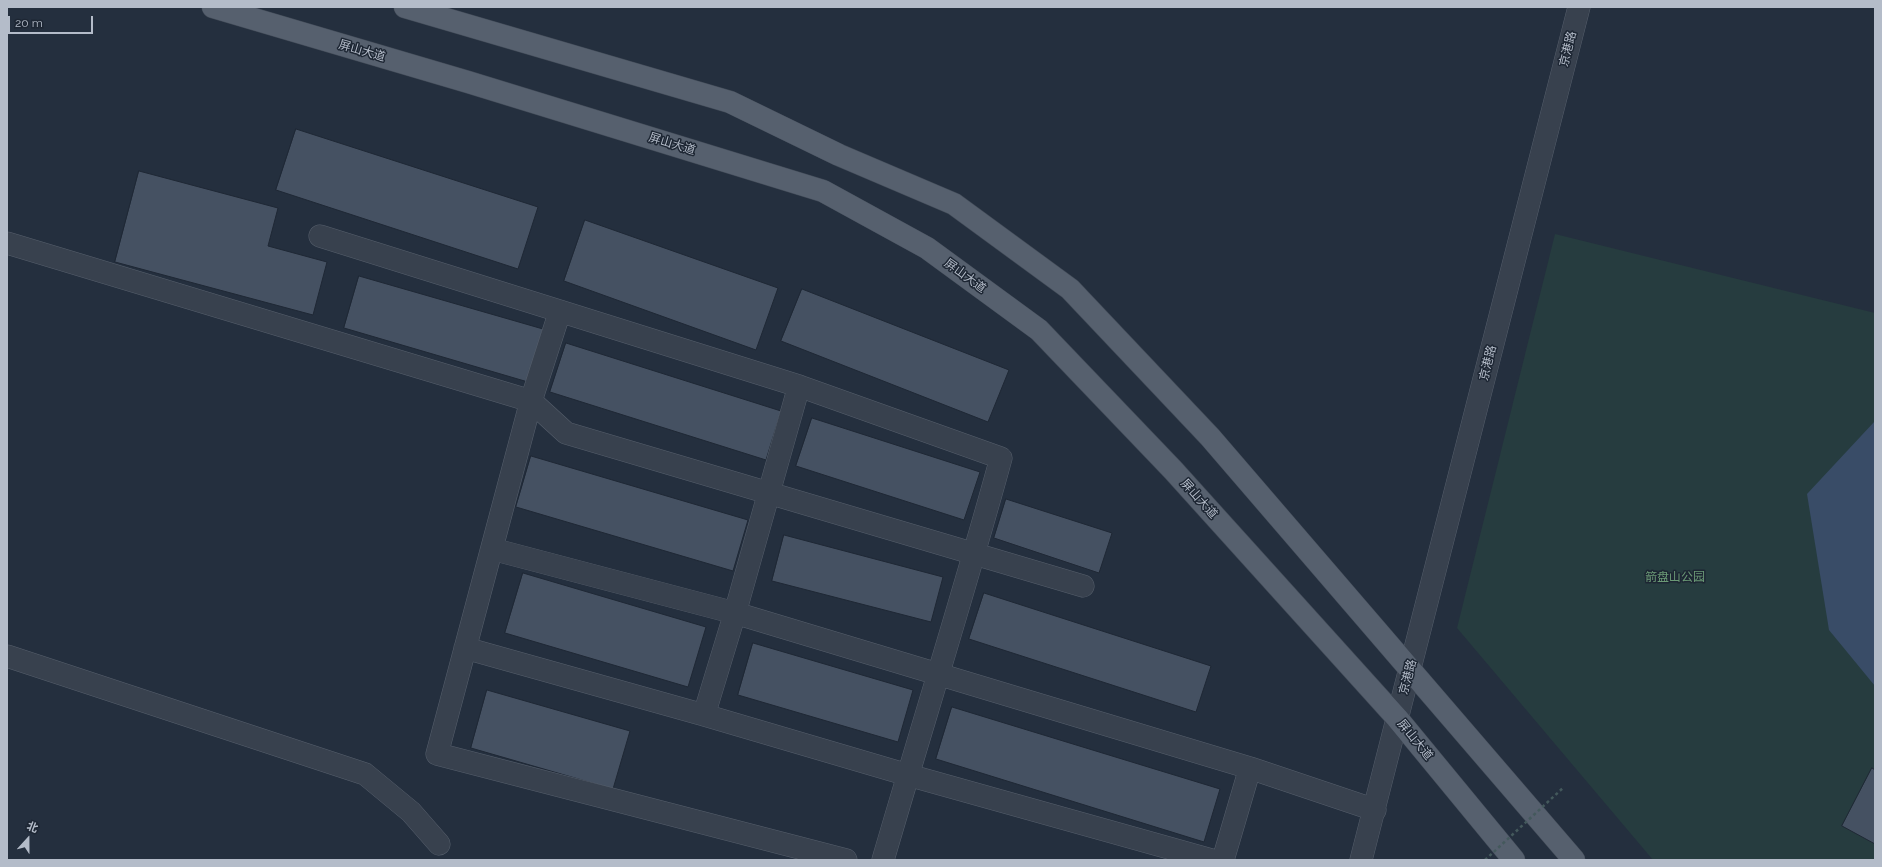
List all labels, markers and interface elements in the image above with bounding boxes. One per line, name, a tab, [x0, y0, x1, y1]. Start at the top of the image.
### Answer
scale bar	[10, 8, 95, 34]
text: 20 m	[15, 16, 43, 30]
street label: 京港路	[1557, 30, 1579, 68]
street label: 屏山大道	[337, 37, 387, 65]
street label: 屏山大道	[647, 130, 697, 158]
street label: 屏山大道	[941, 256, 989, 296]
street label: 京港路	[1477, 344, 1499, 382]
street label: 屏山大道	[1178, 476, 1220, 522]
park label: 箭盘山公园	[1645, 570, 1705, 584]
street label: 京港路	[1396, 658, 1420, 696]
street label: 屏山大道	[1394, 717, 1436, 763]
north arrow	[8, 819, 48, 859]
text: 北	[25, 819, 40, 835]

